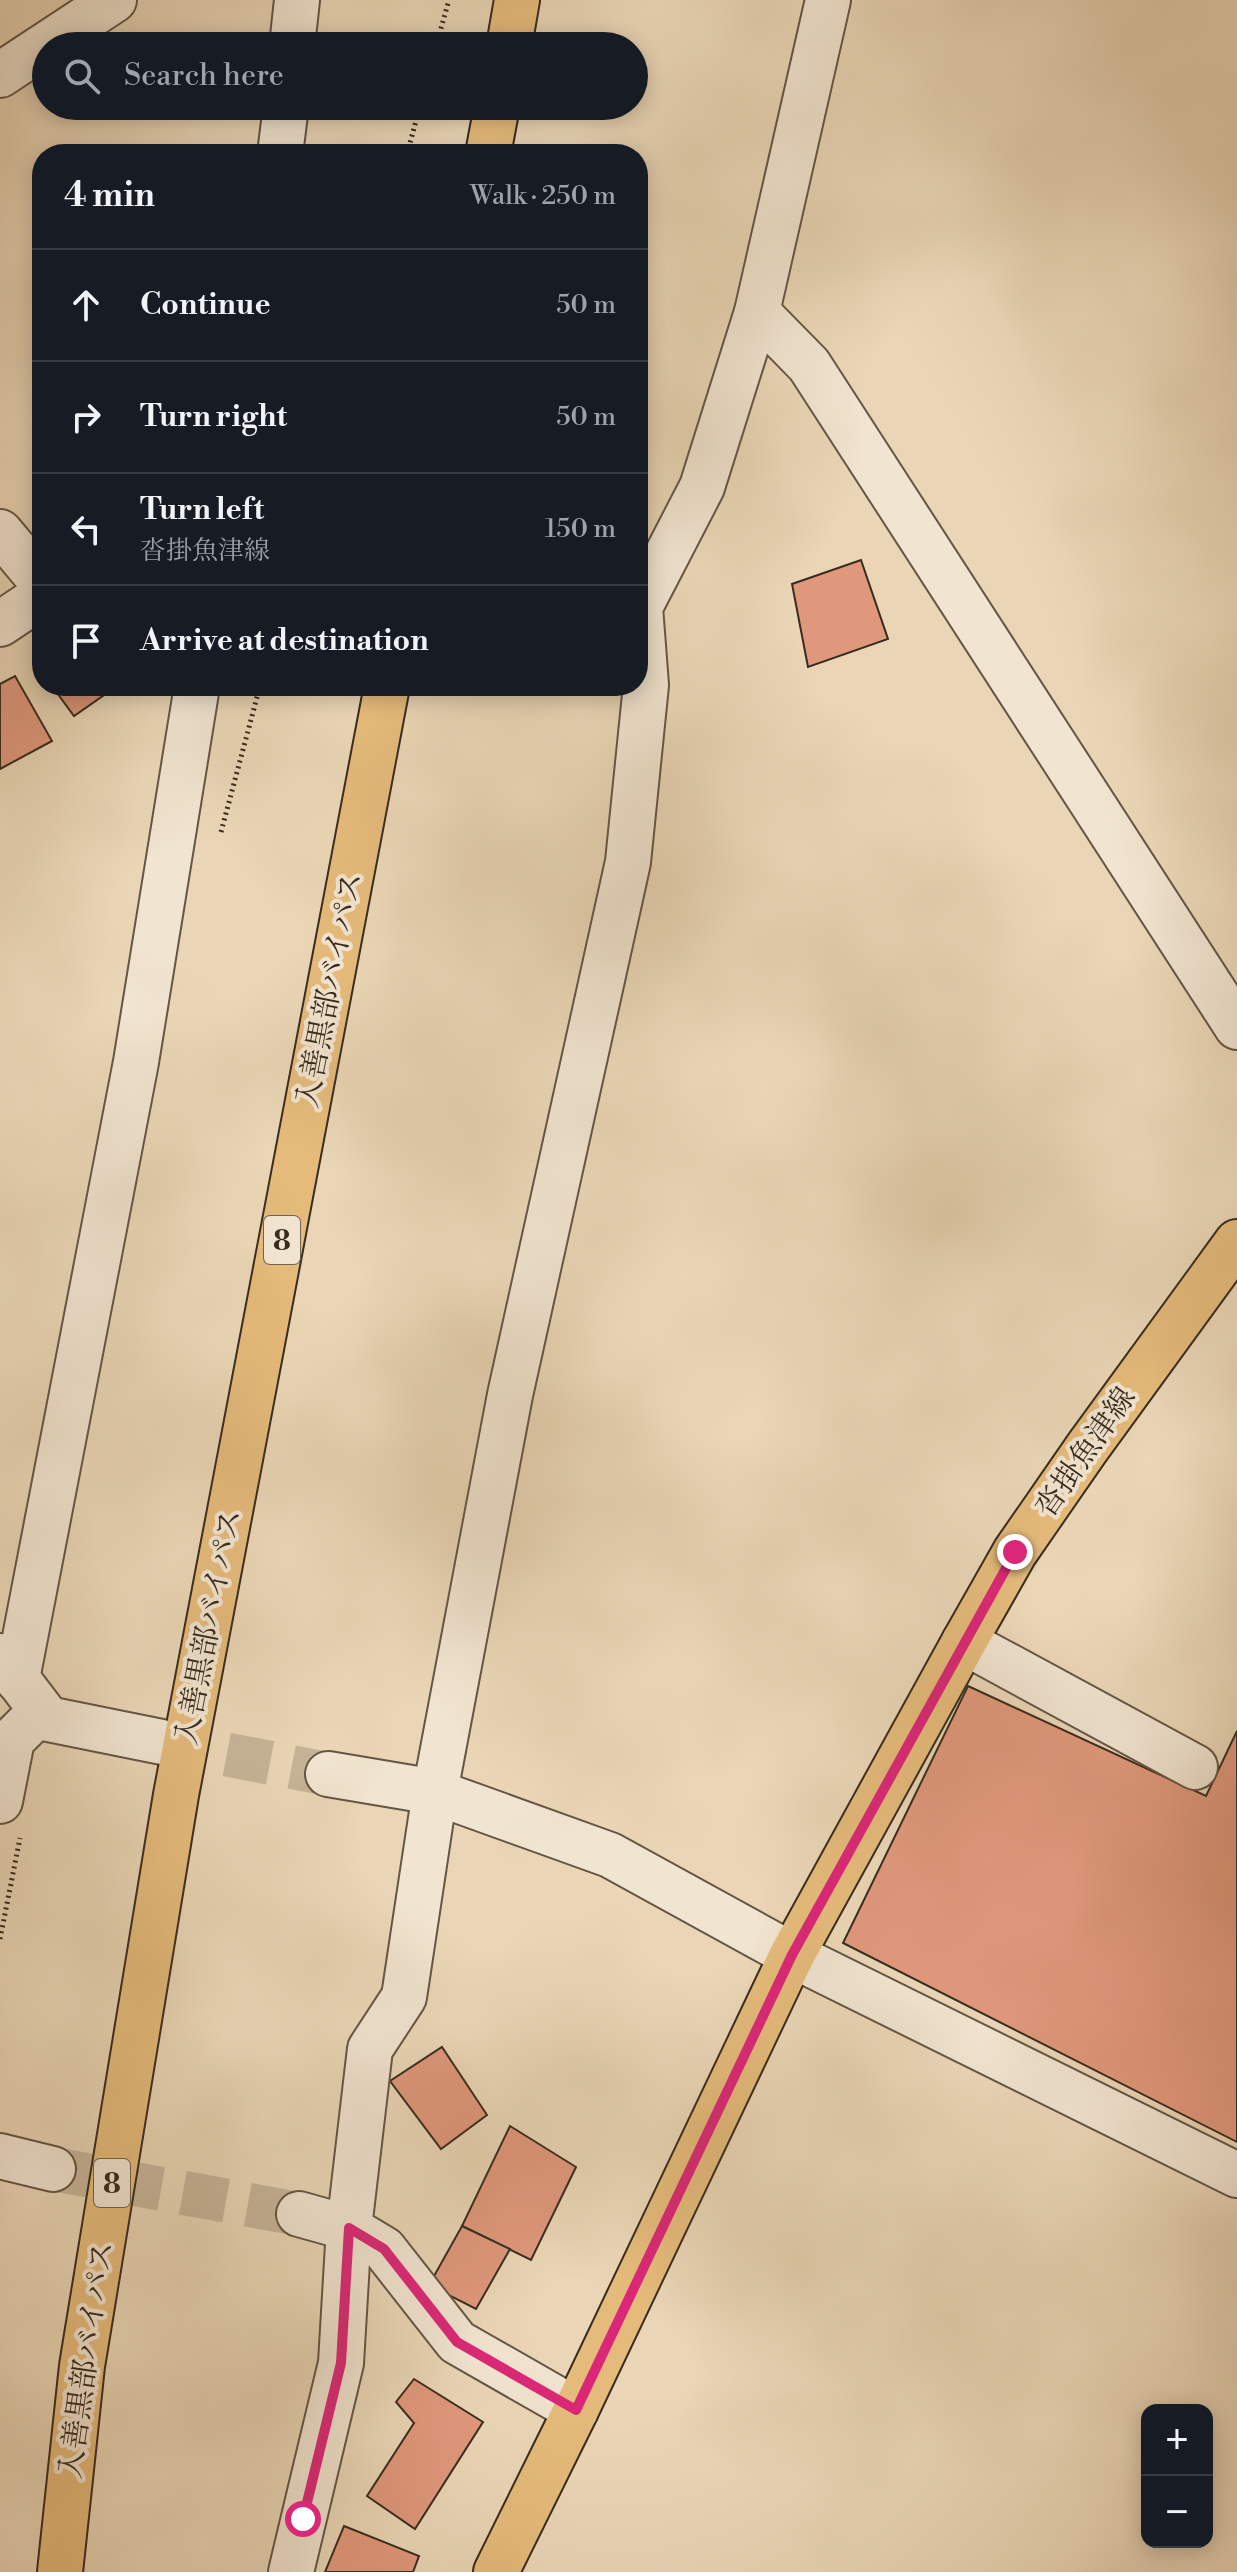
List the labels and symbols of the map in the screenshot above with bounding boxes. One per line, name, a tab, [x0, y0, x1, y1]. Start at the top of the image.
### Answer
street label: 入善黒部バイパス	[288, 869, 371, 1111]
road number: 8	[264, 1216, 300, 1264]
street label: 沓掛魚津線	[1027, 1380, 1144, 1525]
street label: 入善黒部バイパス	[167, 1506, 250, 1748]
route end	[997, 1534, 1033, 1570]
road number: 8	[94, 2159, 130, 2207]
street label: 入善黒部バイパス	[52, 2239, 122, 2481]
route start	[285, 2501, 321, 2537]

